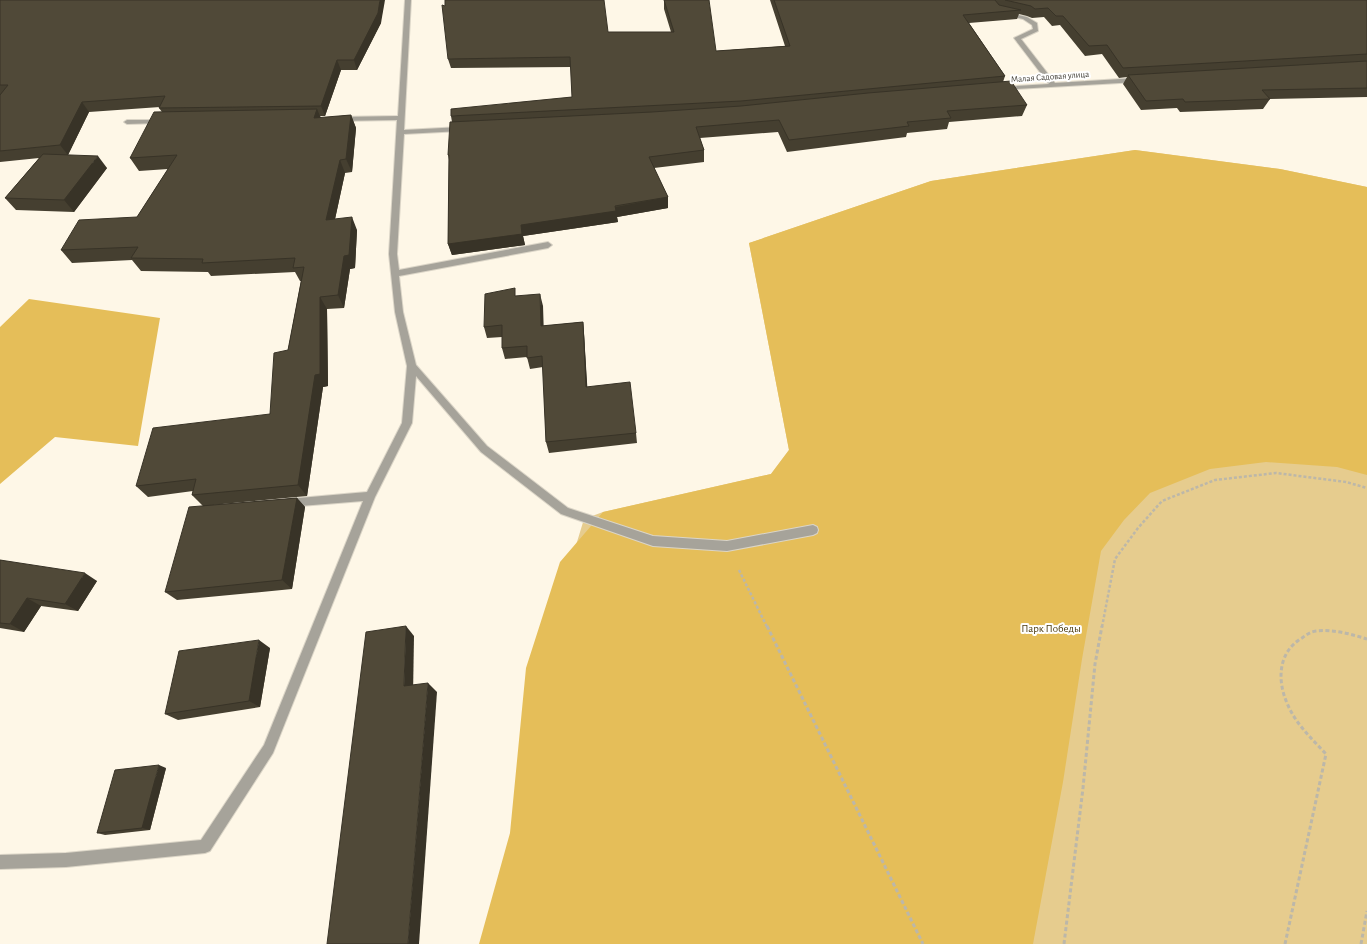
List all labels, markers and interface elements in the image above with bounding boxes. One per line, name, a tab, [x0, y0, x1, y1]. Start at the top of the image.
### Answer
street label: Малая Садовая улица	[1010, 70, 1090, 84]
park label: Парк Победы	[1021, 623, 1081, 634]

